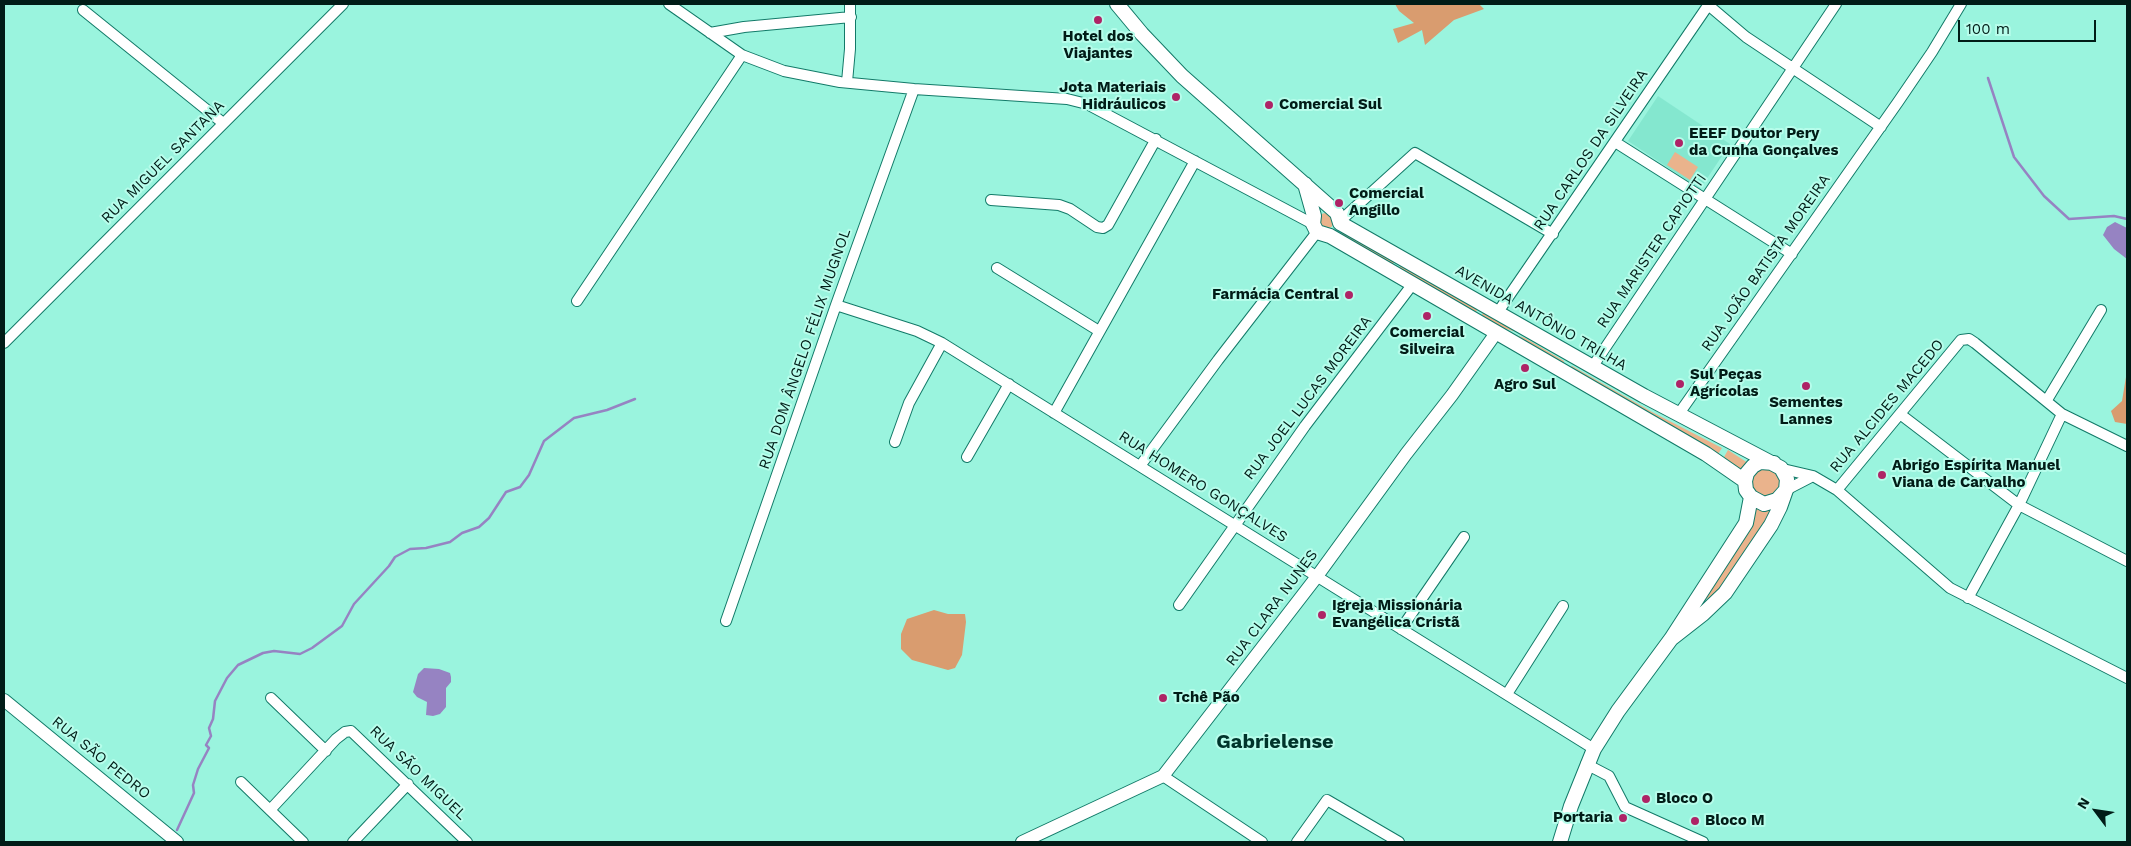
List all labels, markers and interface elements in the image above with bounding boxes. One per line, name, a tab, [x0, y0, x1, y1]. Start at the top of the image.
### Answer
scale bar	[1961, 10, 2098, 42]
marker: Hotel dos Viajantes	[1092, 14, 1104, 26]
text: 100 m	[1966, 20, 2010, 38]
place label: Hotel dos Viajantes	[1063, 28, 1133, 63]
street label: RUA CARLOS DA SILVEIRA	[1530, 66, 1652, 234]
place label: Jota Materiais Hidráulicos	[1059, 79, 1166, 114]
marker: Jota Materiais Hidráulicos	[1170, 91, 1182, 103]
place label: Comercial Sul	[1279, 96, 1382, 114]
street label: RUA MIGUEL SANTANA	[98, 97, 228, 227]
marker: Comercial Sul	[1263, 99, 1275, 111]
place label: EEEF Doutor Pery da Cunha Gonçalves	[1689, 125, 1838, 160]
marker: EEEF Doutor Pery da Cunha Gonçalves	[1673, 137, 1685, 149]
street label: RUA MARISTER CAPIOTTI	[1594, 170, 1710, 332]
street label: RUA JOÃO BATISTA MOREIRA	[1698, 171, 1834, 355]
place label: Comercial Angillo	[1349, 185, 1424, 220]
marker: Comercial Angillo	[1333, 197, 1345, 209]
street label: RUA DOM ÂNGELO FÉLIX MUGNOL	[755, 226, 855, 472]
street label: AVENIDA ANTÔNIO TRILHA	[1452, 261, 1630, 375]
place label: Farmácia Central	[1212, 286, 1339, 304]
marker: Farmácia Central	[1343, 289, 1355, 301]
marker: Comercial Silveira	[1421, 310, 1433, 322]
street label: RUA JOEL LUCAS MOREIRA	[1240, 312, 1376, 484]
place label: Comercial Silveira	[1390, 324, 1464, 359]
street label: RUA ALCIDES MACEDO	[1826, 336, 1948, 476]
marker: Agro Sul	[1519, 362, 1531, 374]
place label: Sul Peças Agrícolas	[1690, 366, 1762, 401]
place label: Agro Sul	[1494, 376, 1556, 394]
marker: Sul Peças Agrícolas	[1674, 378, 1686, 390]
marker: Sementes Lannes	[1800, 380, 1812, 392]
place label: Sementes Lannes	[1769, 394, 1843, 429]
street label: RUA HOMERO GONÇALVES	[1115, 428, 1291, 546]
place label: Abrigo Espírita Manuel Viana de Carvalho	[1892, 457, 2060, 492]
marker: Abrigo Espírita Manuel Viana de Carvalho	[1876, 469, 1888, 481]
street label: RUA CLARA NUNES	[1222, 546, 1322, 670]
place label: Igreja Missionária Evangélica Cristã	[1332, 597, 1462, 632]
marker: Igreja Missionária Evangélica Cristã	[1316, 609, 1328, 621]
place label: Tchê Pão	[1173, 689, 1240, 707]
marker: Tchê Pão	[1157, 692, 1169, 704]
street label: RUA SÃO PEDRO	[48, 713, 154, 803]
street label: RUA SÃO MIGUEL	[366, 722, 470, 824]
district label: Gabrielense	[1216, 730, 1334, 754]
north arrow	[2071, 786, 2121, 836]
place label: Bloco O	[1656, 790, 1713, 808]
marker: Bloco O	[1640, 793, 1652, 805]
text: N	[2074, 795, 2093, 812]
place label: Portaria	[1553, 809, 1613, 827]
marker: Portaria	[1617, 812, 1629, 824]
place label: Bloco M	[1705, 812, 1765, 830]
marker: Bloco M	[1689, 815, 1701, 827]

